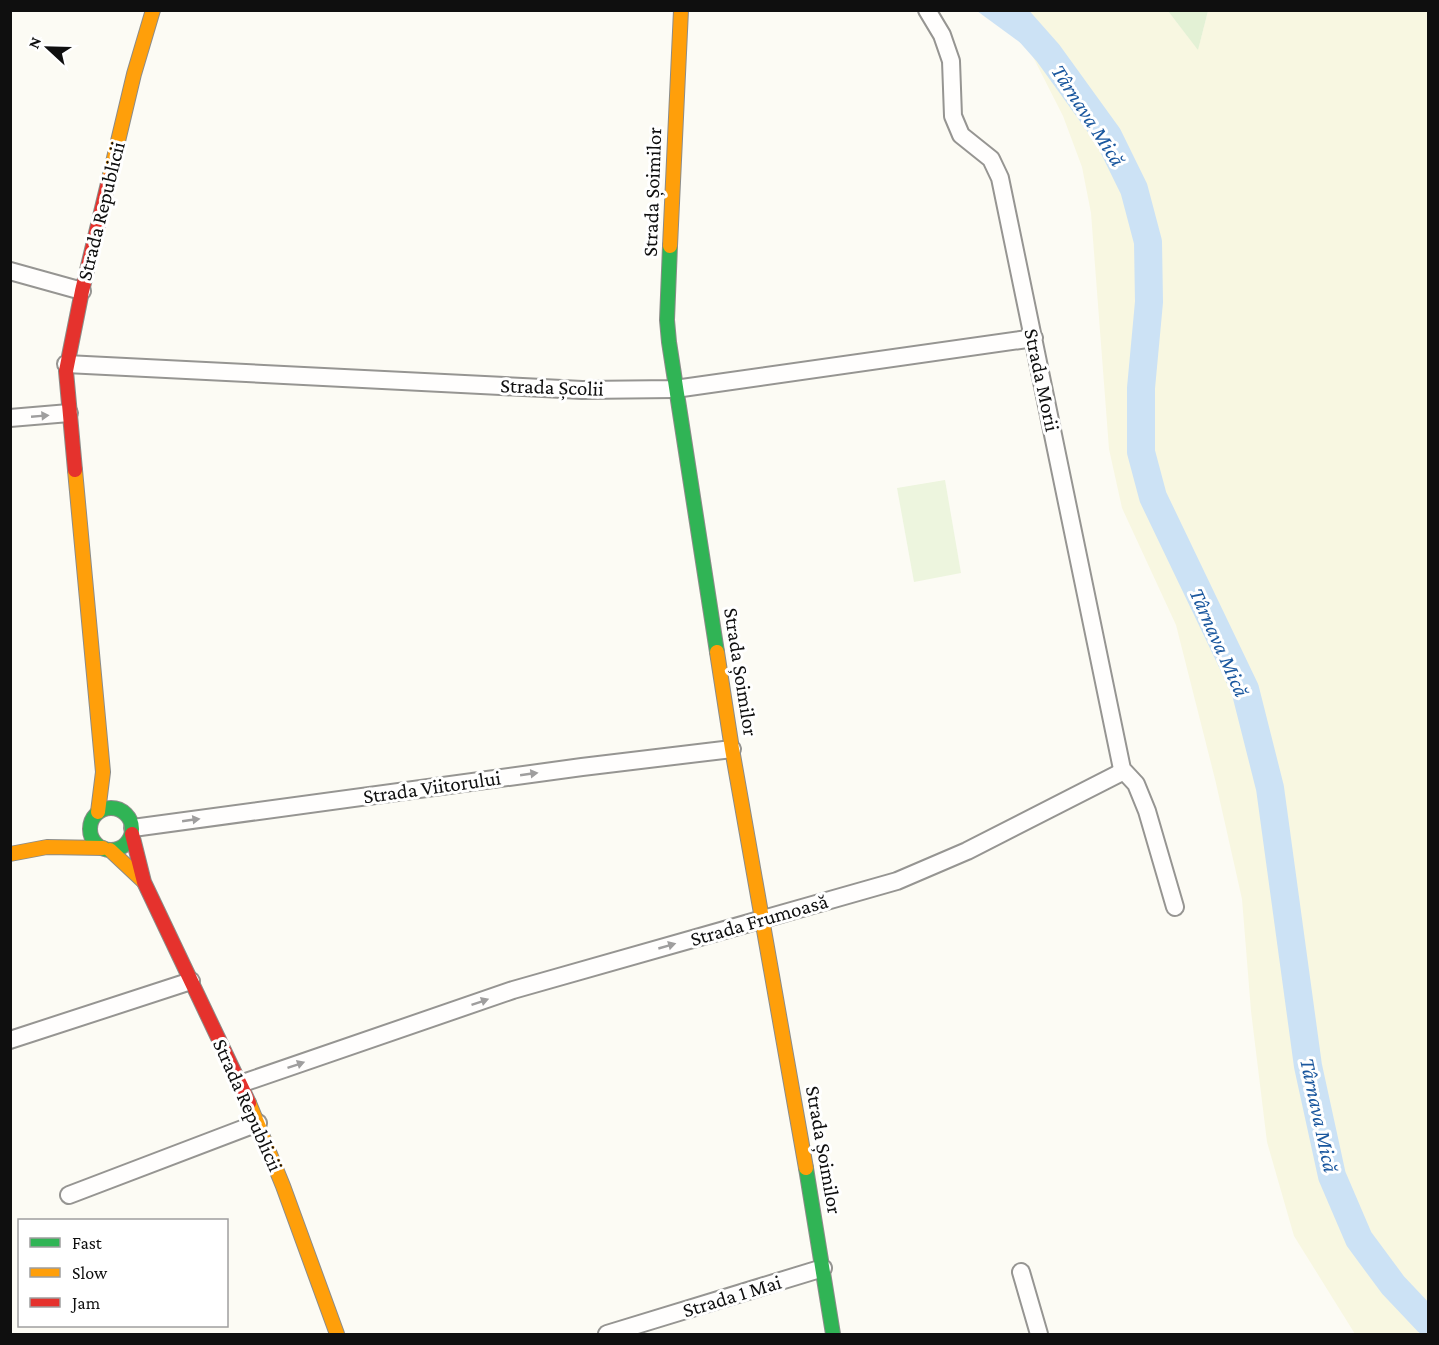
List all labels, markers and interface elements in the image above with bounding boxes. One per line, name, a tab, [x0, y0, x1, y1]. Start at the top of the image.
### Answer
north arrow	[18, 18, 78, 78]
text: N	[25, 34, 45, 51]
water label: Târnava Mică	[1046, 60, 1131, 171]
street label: Strada Șoimilor	[638, 126, 667, 257]
street label: Strada Republicii	[72, 138, 130, 283]
street label: Strada Morii	[1019, 326, 1065, 434]
street label: Strada Școlii	[500, 373, 605, 402]
one-way arrow	[30, 411, 49, 421]
water label: Târnava Mică	[1184, 584, 1255, 701]
street label: Strada Șoimilor	[718, 606, 763, 739]
street label: Strada Viitorului	[362, 765, 503, 809]
one-way arrow	[520, 769, 539, 778]
one-way arrow	[181, 815, 200, 824]
street label: Strada Frumoasă	[687, 889, 831, 951]
one-way arrow	[658, 941, 676, 950]
one-way arrow	[471, 996, 489, 1006]
street label: Strada Republicii	[208, 1035, 288, 1175]
water label: Târnava Mică	[1295, 1056, 1344, 1175]
one-way arrow	[287, 1059, 305, 1069]
street label: Strada Șoimilor	[800, 1084, 847, 1217]
legend	[18, 1219, 228, 1327]
text: Fast	[72, 1233, 103, 1253]
text: Slow	[72, 1263, 108, 1283]
street label: Strada 1 Mai	[680, 1269, 785, 1322]
text: Jam	[70, 1293, 101, 1313]

